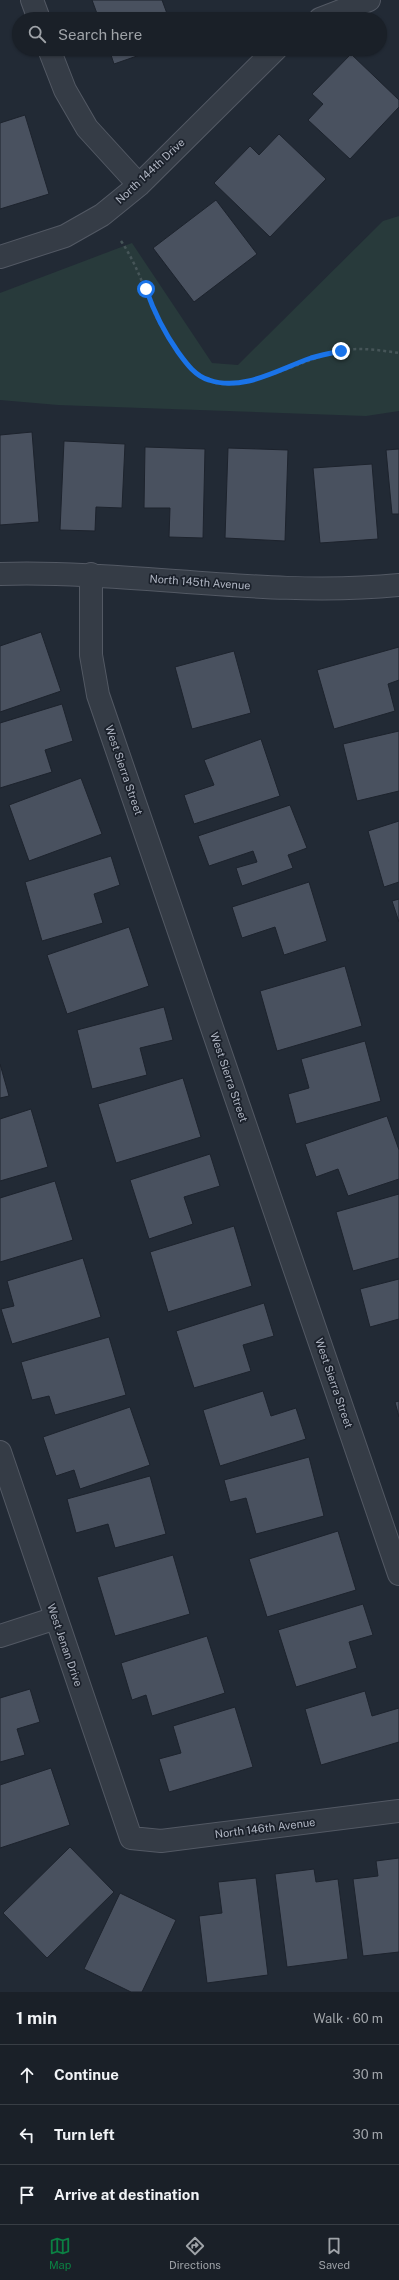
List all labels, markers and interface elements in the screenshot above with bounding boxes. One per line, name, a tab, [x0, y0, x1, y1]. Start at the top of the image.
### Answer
search box	[12, 12, 387, 56]
icon: search	[26, 23, 48, 45]
text: Search here	[58, 26, 142, 43]
street label: North 144th Drive	[113, 136, 187, 206]
route start	[137, 280, 155, 298]
route end	[332, 342, 350, 360]
street label: North 145th Avenue	[149, 572, 251, 592]
street label: West Sierra Street	[103, 724, 145, 816]
street label: West Sierra Street	[208, 1031, 250, 1123]
street label: West Sierra Street	[313, 1337, 355, 1429]
street label: West Jenan Drive	[45, 1602, 85, 1688]
street label: North 146th Avenue	[214, 1816, 316, 1840]
text: 1 min	[16, 2008, 57, 2028]
text: Walk · 60 m	[313, 2011, 383, 2026]
icon: ahead	[16, 2064, 38, 2086]
text: Continue	[54, 2066, 119, 2083]
text: 30 m	[353, 2067, 383, 2082]
icon: left	[16, 2124, 38, 2146]
text: Turn left	[54, 2126, 115, 2143]
text: 30 m	[353, 2127, 383, 2142]
icon: arrive	[16, 2184, 38, 2206]
text: Arrive at destination	[54, 2186, 199, 2203]
tab: Map	[49, 2235, 71, 2271]
tab: Directions	[169, 2235, 221, 2271]
tab: Saved	[319, 2235, 350, 2271]

